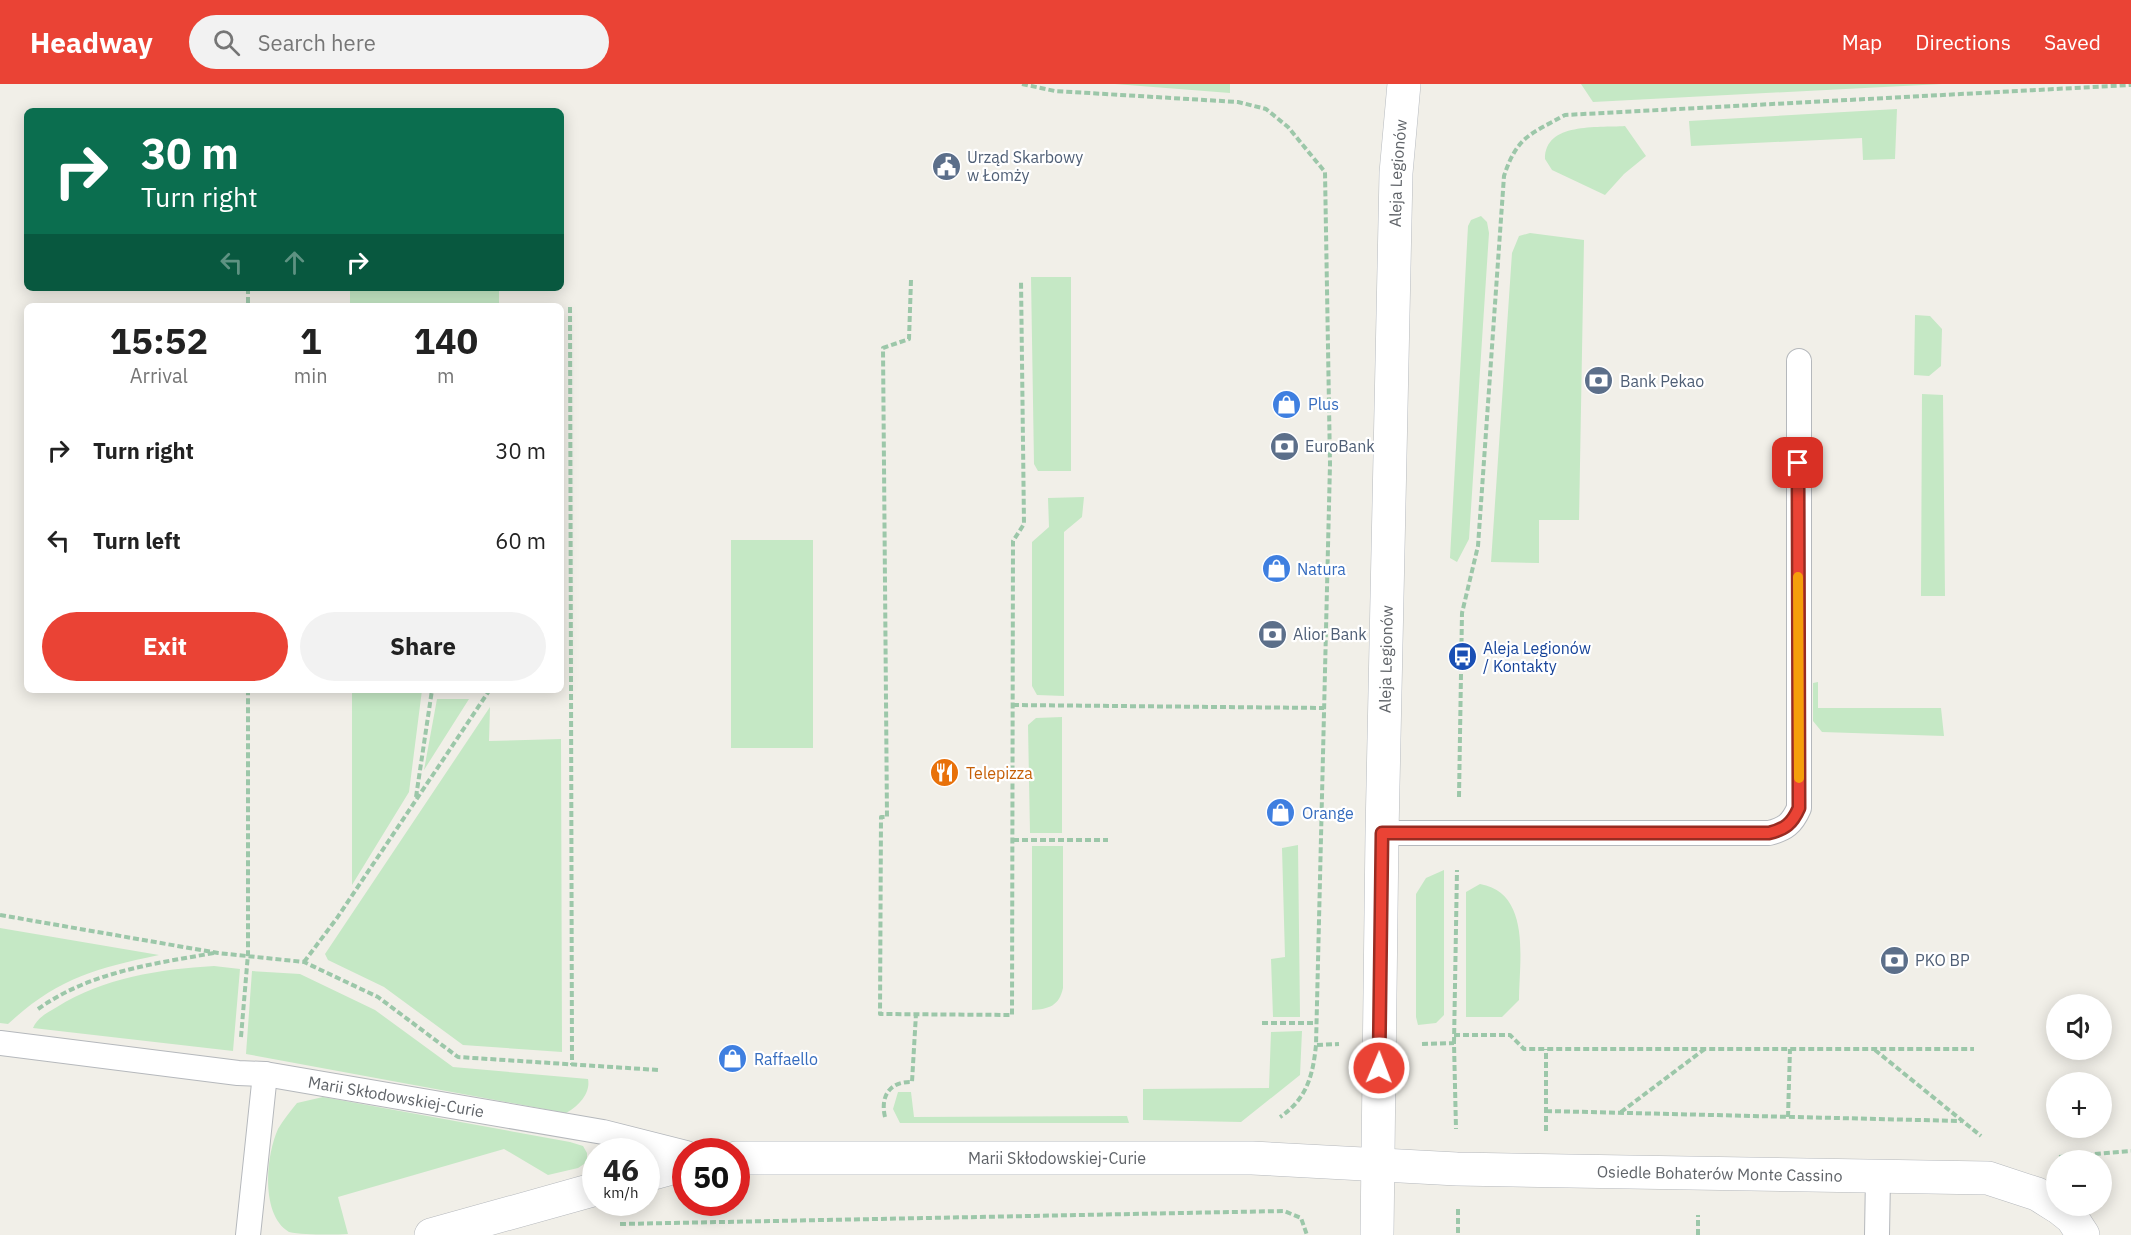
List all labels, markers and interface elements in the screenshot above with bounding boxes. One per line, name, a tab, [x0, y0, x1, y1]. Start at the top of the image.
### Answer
search box	[189, 15, 609, 69]
text: Headway	[30, 24, 153, 61]
icon: search	[210, 26, 243, 59]
text: Search here	[258, 28, 376, 57]
text: Map	[1842, 28, 1882, 56]
text: Directions	[1915, 28, 2011, 56]
text: Saved	[2044, 28, 2101, 56]
street label: Aleja Legionów	[1385, 118, 1411, 227]
text: 30 m	[141, 126, 239, 181]
icon: right	[42, 132, 120, 210]
place label: Urząd Skarbowy w Łomży	[967, 147, 1083, 185]
public building icon: Urząd Skarbowy w Łomży	[930, 150, 962, 182]
text: Turn right	[141, 179, 258, 214]
icon: left	[215, 246, 248, 279]
icon: ahead	[278, 246, 311, 279]
icon: right	[341, 246, 374, 279]
text: 15:52	[110, 317, 208, 364]
text: 1	[300, 317, 322, 364]
text: 140	[413, 317, 478, 364]
text: Arrival	[130, 362, 188, 389]
text: min	[294, 362, 328, 389]
text: m	[437, 362, 455, 389]
bank icon: Bank Pekao	[1583, 365, 1615, 397]
place label: Bank Pekao	[1620, 371, 1704, 391]
shop icon: Plus	[1271, 388, 1303, 420]
place label: Plus	[1308, 394, 1339, 414]
bank icon: EuroBank	[1268, 430, 1300, 462]
icon: right	[42, 434, 75, 467]
text: Turn right	[93, 436, 194, 465]
text: 30 m	[495, 436, 546, 465]
place label: EuroBank	[1305, 436, 1375, 456]
pin	[1772, 437, 1823, 488]
icon: arrive	[1781, 446, 1814, 479]
icon: left	[42, 524, 75, 557]
text: Turn left	[93, 526, 181, 555]
text: 60 m	[495, 526, 546, 555]
shop icon: Natura	[1260, 553, 1292, 585]
place label: Natura	[1297, 559, 1346, 579]
street label: Aleja Legionów	[1375, 605, 1397, 713]
button: Exit	[42, 612, 288, 681]
button: Share	[300, 612, 546, 681]
bank icon: Alior Bank	[1256, 618, 1288, 650]
place label: Alior Bank	[1293, 624, 1367, 644]
place label: Aleja Legionów / Kontakty	[1483, 638, 1591, 676]
bus stop icon: Aleja Legionów / Kontakty	[1446, 641, 1478, 673]
restaurant icon: Telepizza	[929, 757, 961, 789]
place label: Telepizza	[966, 763, 1033, 783]
shop icon: Orange	[1265, 797, 1297, 829]
place label: Orange	[1302, 803, 1354, 823]
bank icon: PKO BP	[1878, 944, 1910, 976]
place label: PKO BP	[1915, 950, 1970, 970]
map controls	[2046, 994, 2112, 1216]
button: sound	[2046, 994, 2112, 1060]
position arrow	[1347, 1036, 1411, 1100]
shop icon: Raffaello	[717, 1043, 749, 1075]
place label: Raffaello	[754, 1049, 818, 1069]
street label: Marii Skłodowskiej-Curie	[307, 1072, 486, 1121]
button: +	[2046, 1072, 2112, 1138]
speed limit sign: 50	[672, 1138, 750, 1216]
street label: Marii Skłodowskiej-Curie	[968, 1148, 1146, 1168]
text: 46	[603, 1150, 639, 1189]
button: −	[2046, 1150, 2112, 1216]
street label: Osiedle Bohaterów Monte Cassino	[1597, 1161, 1843, 1186]
text: km/h	[603, 1183, 639, 1202]

